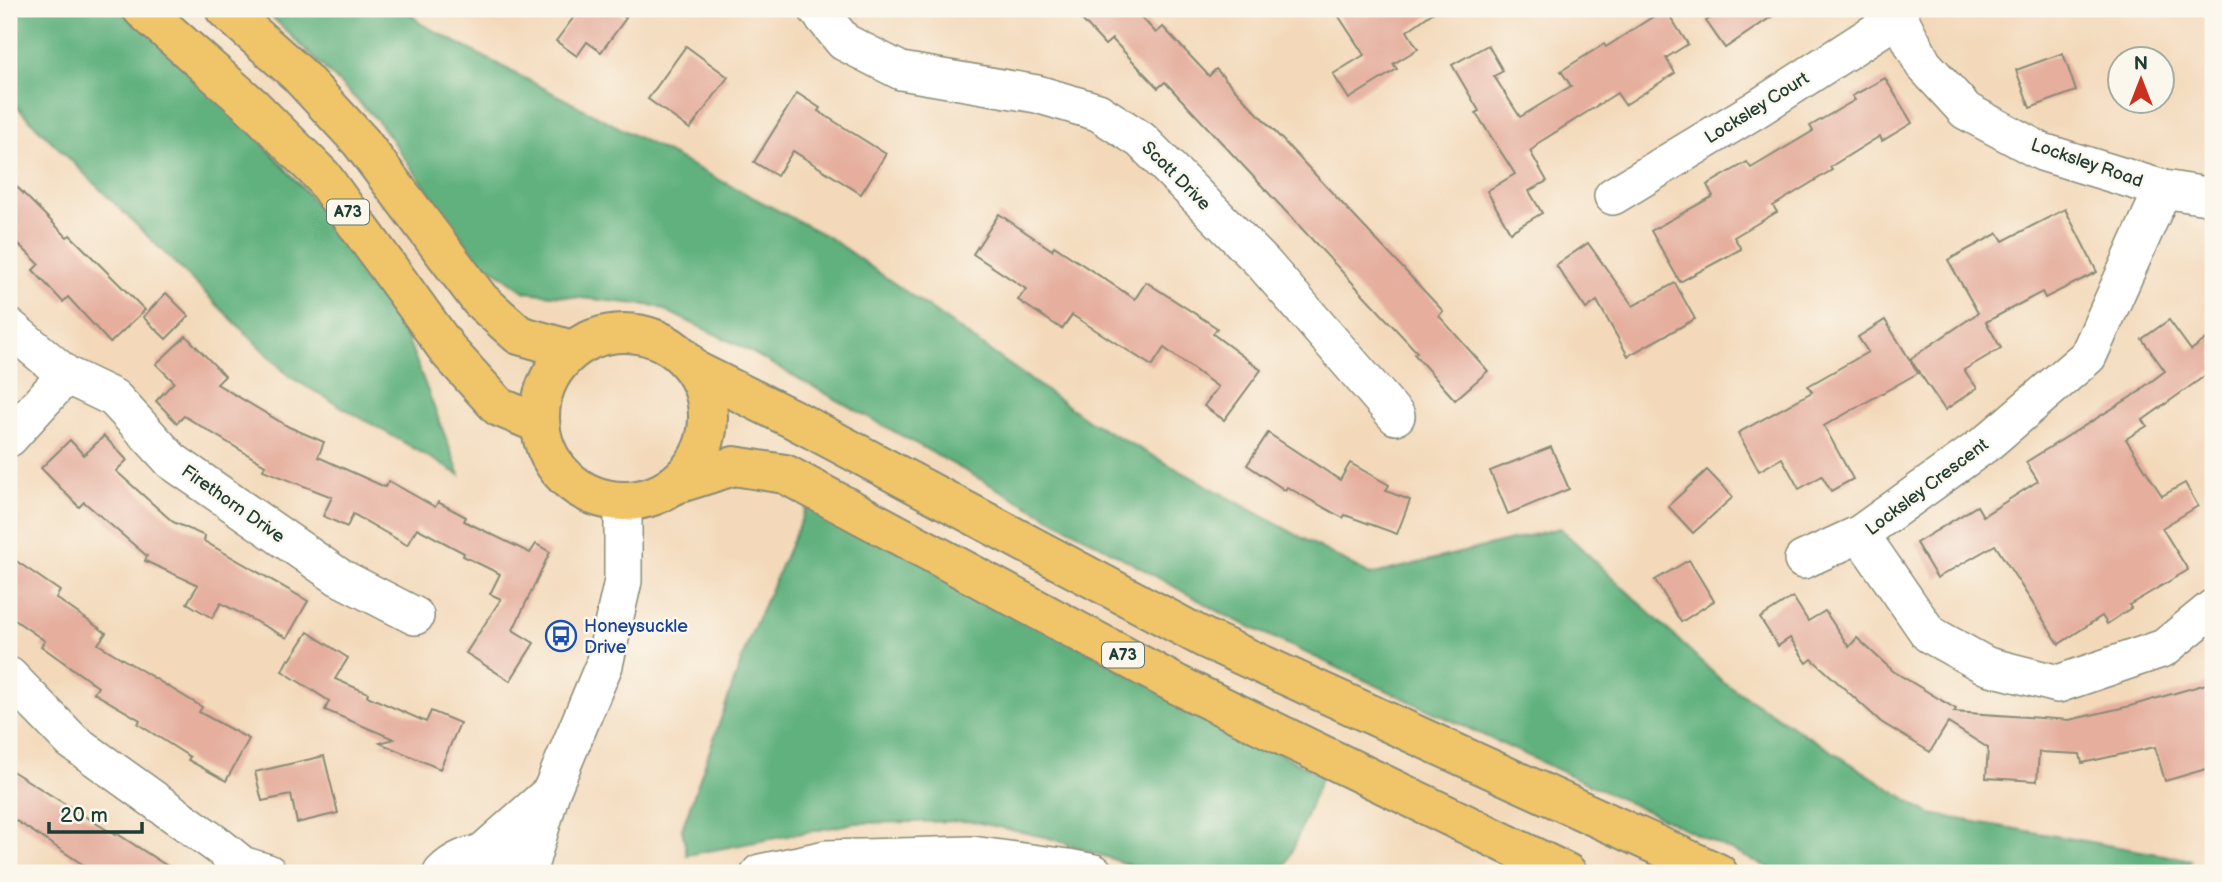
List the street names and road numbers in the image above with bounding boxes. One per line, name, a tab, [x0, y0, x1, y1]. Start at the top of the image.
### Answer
street label: Locksley Court	[1701, 67, 1813, 148]
street label: Locksley Road	[2028, 134, 2146, 192]
street label: Scott Drive	[1137, 137, 1215, 215]
road number: A73	[327, 200, 369, 224]
street label: Locksley Crescent	[1862, 434, 1993, 540]
street label: Firethorn Drive	[177, 461, 289, 548]
road number: A73	[1102, 642, 1144, 668]

